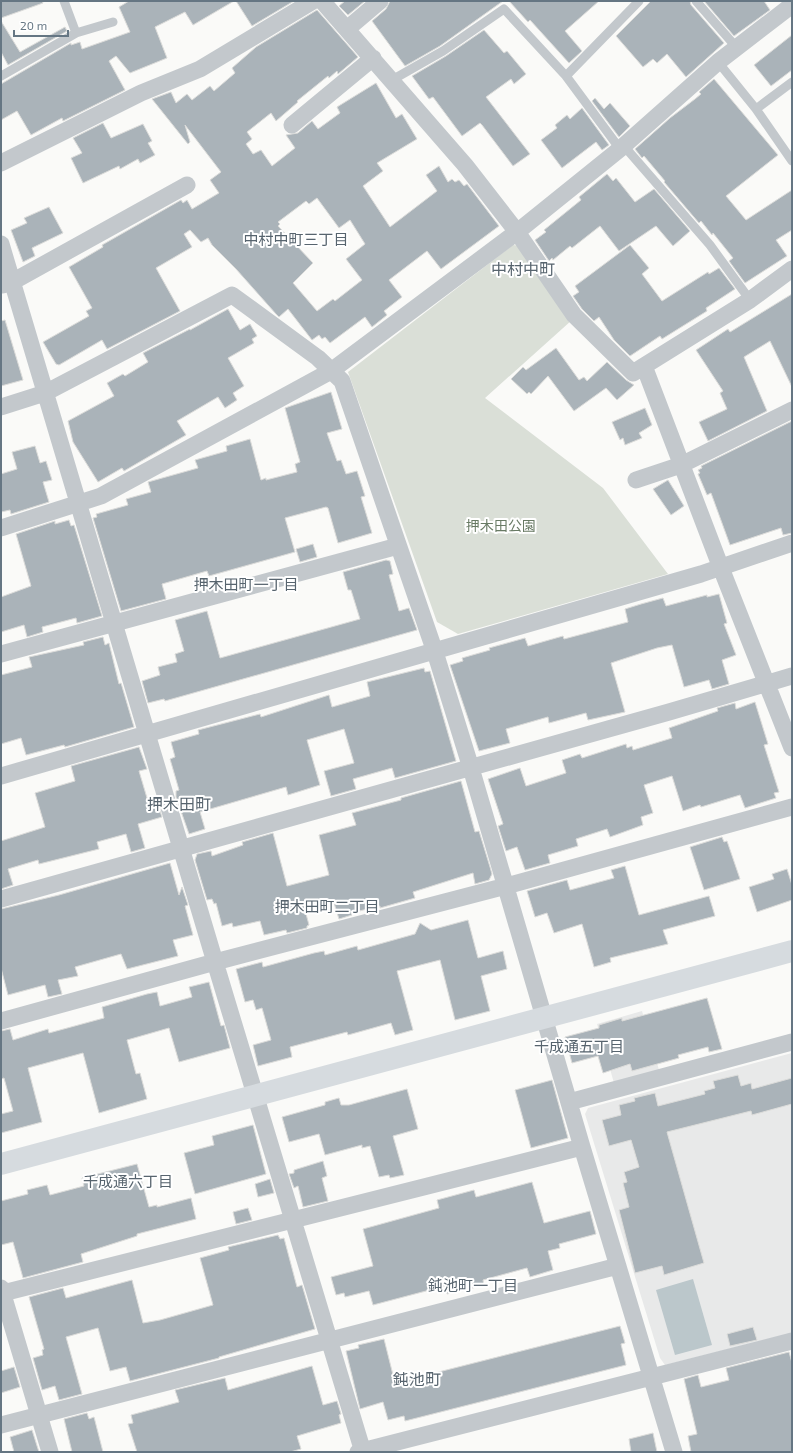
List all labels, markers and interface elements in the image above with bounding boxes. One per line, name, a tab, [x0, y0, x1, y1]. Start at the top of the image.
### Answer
scale bar	[14, 12, 68, 38]
text: 20 m	[20, 18, 47, 32]
district label: 中村中町三丁目	[243, 230, 349, 248]
district label: 中村中町	[491, 259, 555, 278]
park label: 押木田公園	[466, 517, 536, 534]
district label: 押木田町一丁目	[193, 575, 299, 593]
district label: 押木田町	[147, 794, 211, 813]
district label: 押木田町二丁目	[274, 897, 380, 915]
district label: 千成通五丁目	[534, 1037, 624, 1055]
district label: 千成通六丁目	[83, 1172, 173, 1190]
district label: 鈍池町一丁目	[428, 1276, 518, 1294]
district label: 鈍池町	[393, 1369, 441, 1388]

